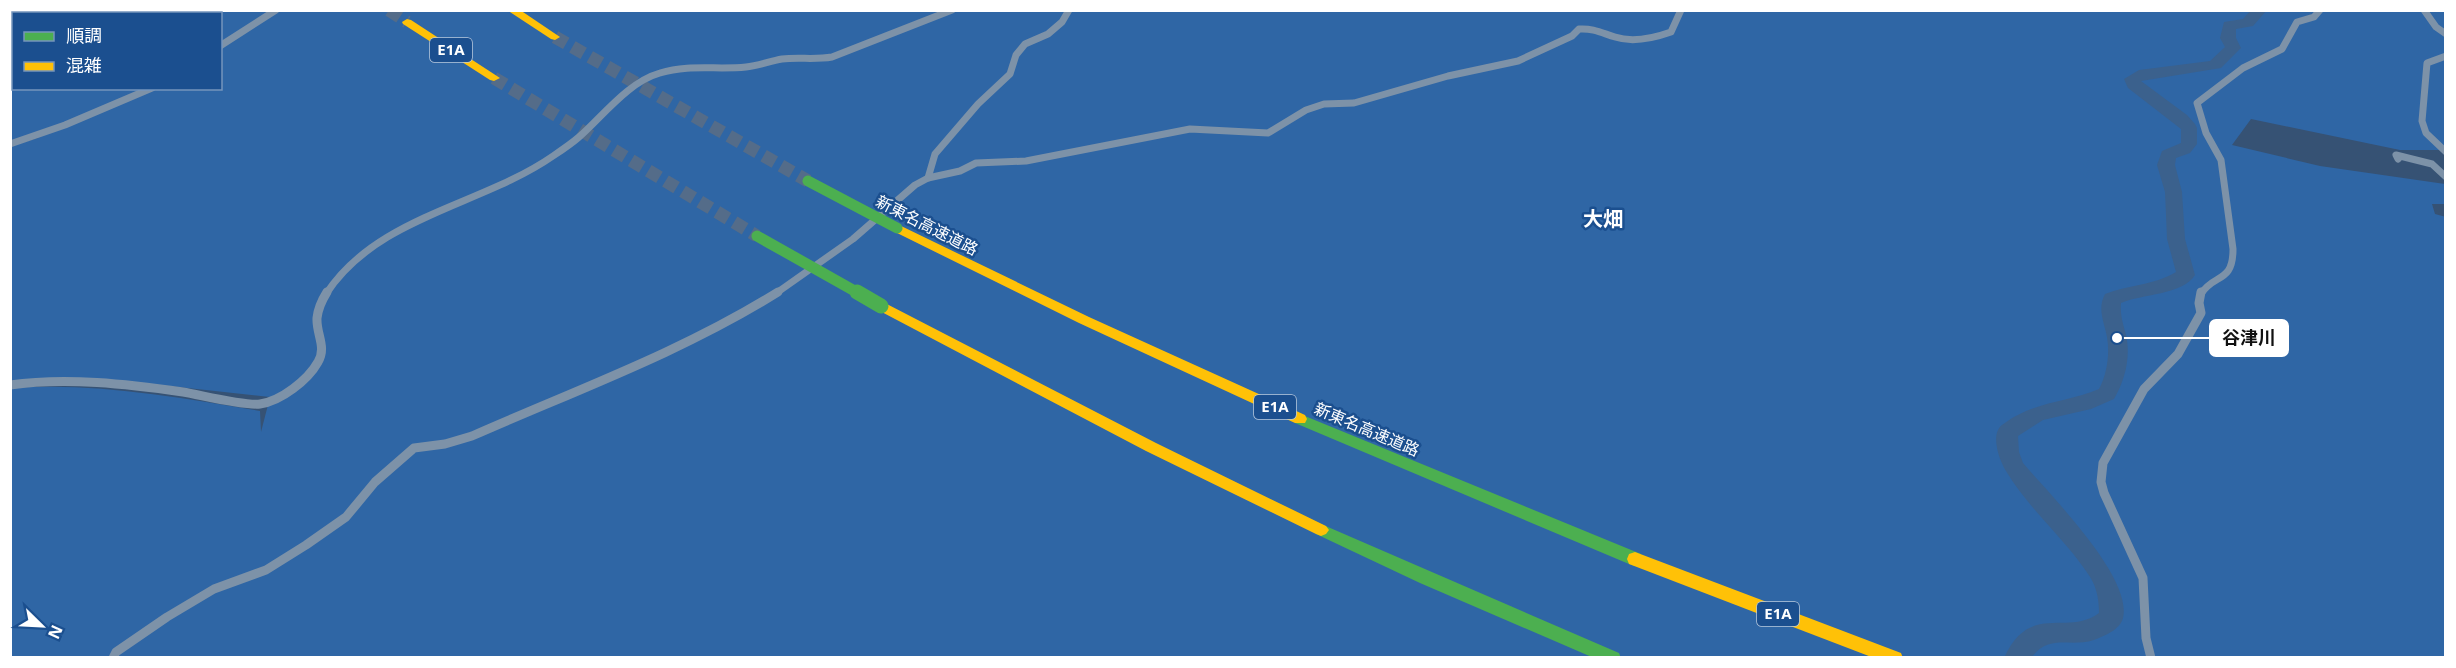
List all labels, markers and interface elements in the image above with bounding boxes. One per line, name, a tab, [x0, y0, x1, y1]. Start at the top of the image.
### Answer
legend	[12, 12, 222, 90]
text: 順調	[66, 23, 102, 47]
road number: E1A	[430, 38, 472, 62]
text: 混雑	[66, 53, 102, 77]
street label: 新東名高速道路	[872, 190, 982, 260]
district label: 大畑	[1583, 205, 1623, 232]
callout: 谷津川	[2210, 320, 2288, 356]
text: 谷津川	[2222, 325, 2276, 349]
road number: E1A	[1254, 395, 1296, 419]
street label: 新東名高速道路	[1311, 397, 1423, 461]
north arrow	[12, 596, 72, 656]
road number: E1A	[1757, 602, 1799, 626]
text: N	[43, 622, 68, 643]

